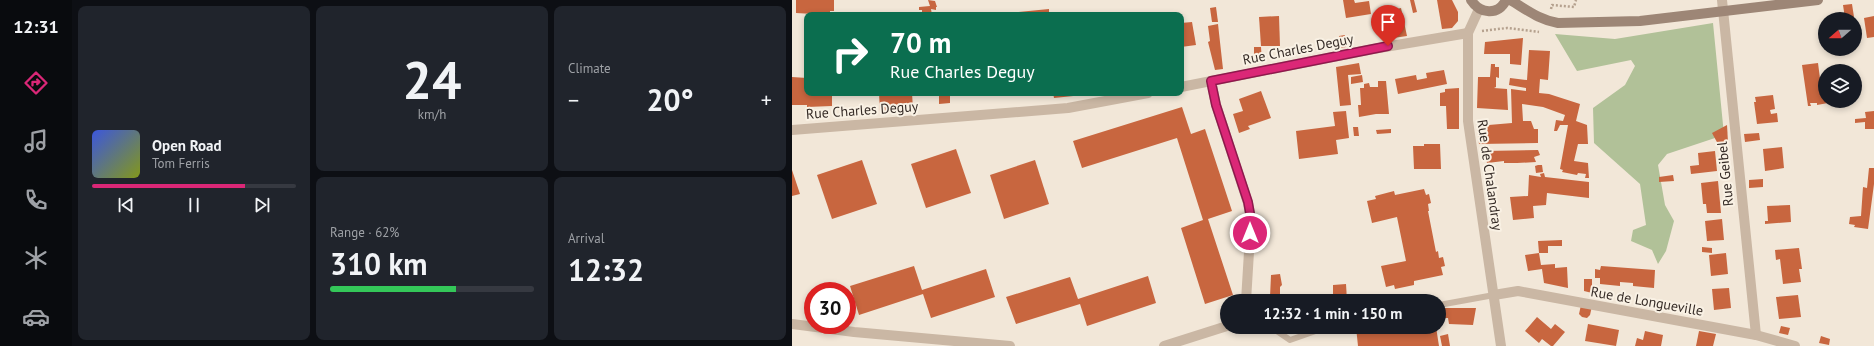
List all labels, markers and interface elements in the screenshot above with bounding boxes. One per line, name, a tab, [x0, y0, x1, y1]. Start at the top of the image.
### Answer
pin	[1371, 5, 1405, 46]
icon: arrive	[1377, 11, 1399, 33]
north arrow	[1818, 12, 1862, 56]
map controls	[1818, 12, 1862, 108]
text: 12:31	[13, 15, 59, 38]
text: 70 m	[890, 24, 951, 61]
icon: right	[824, 28, 876, 80]
street label: Rue Charles Deguy	[1241, 29, 1355, 69]
text: 24	[403, 46, 461, 113]
text: Climate	[568, 60, 611, 77]
text: Rue Charles Deguy	[890, 60, 1035, 83]
button: layers	[1818, 64, 1862, 108]
icon: directions	[22, 69, 50, 97]
text: 20°	[646, 80, 694, 119]
text: −	[568, 86, 579, 114]
text: +	[761, 86, 772, 114]
street label: Rue Charles Deguy	[805, 97, 919, 123]
text: km/h	[418, 106, 446, 123]
street label: Rue de Chalandray	[1473, 118, 1507, 232]
icon: music	[22, 127, 50, 155]
text: Open Road	[152, 136, 222, 155]
street label: Rue Geibel	[1713, 141, 1737, 207]
text: Tom Ferris	[152, 155, 210, 172]
icon: phone	[22, 186, 50, 214]
icon: previous	[115, 194, 137, 216]
icon: pause	[183, 194, 205, 216]
icon: next	[251, 194, 273, 216]
position arrow	[1229, 212, 1271, 254]
text: Range · 62%	[330, 224, 399, 241]
text: Arrival	[568, 230, 604, 247]
icon: climate	[22, 244, 50, 272]
text: 310 km	[330, 244, 428, 283]
text: 12:32	[568, 250, 644, 289]
speed limit sign: 30	[804, 282, 856, 334]
street label: Rue de Longueville	[1589, 282, 1705, 320]
icon: car	[22, 303, 50, 331]
text: 12:32 · 1 min · 150 m	[1264, 304, 1402, 323]

